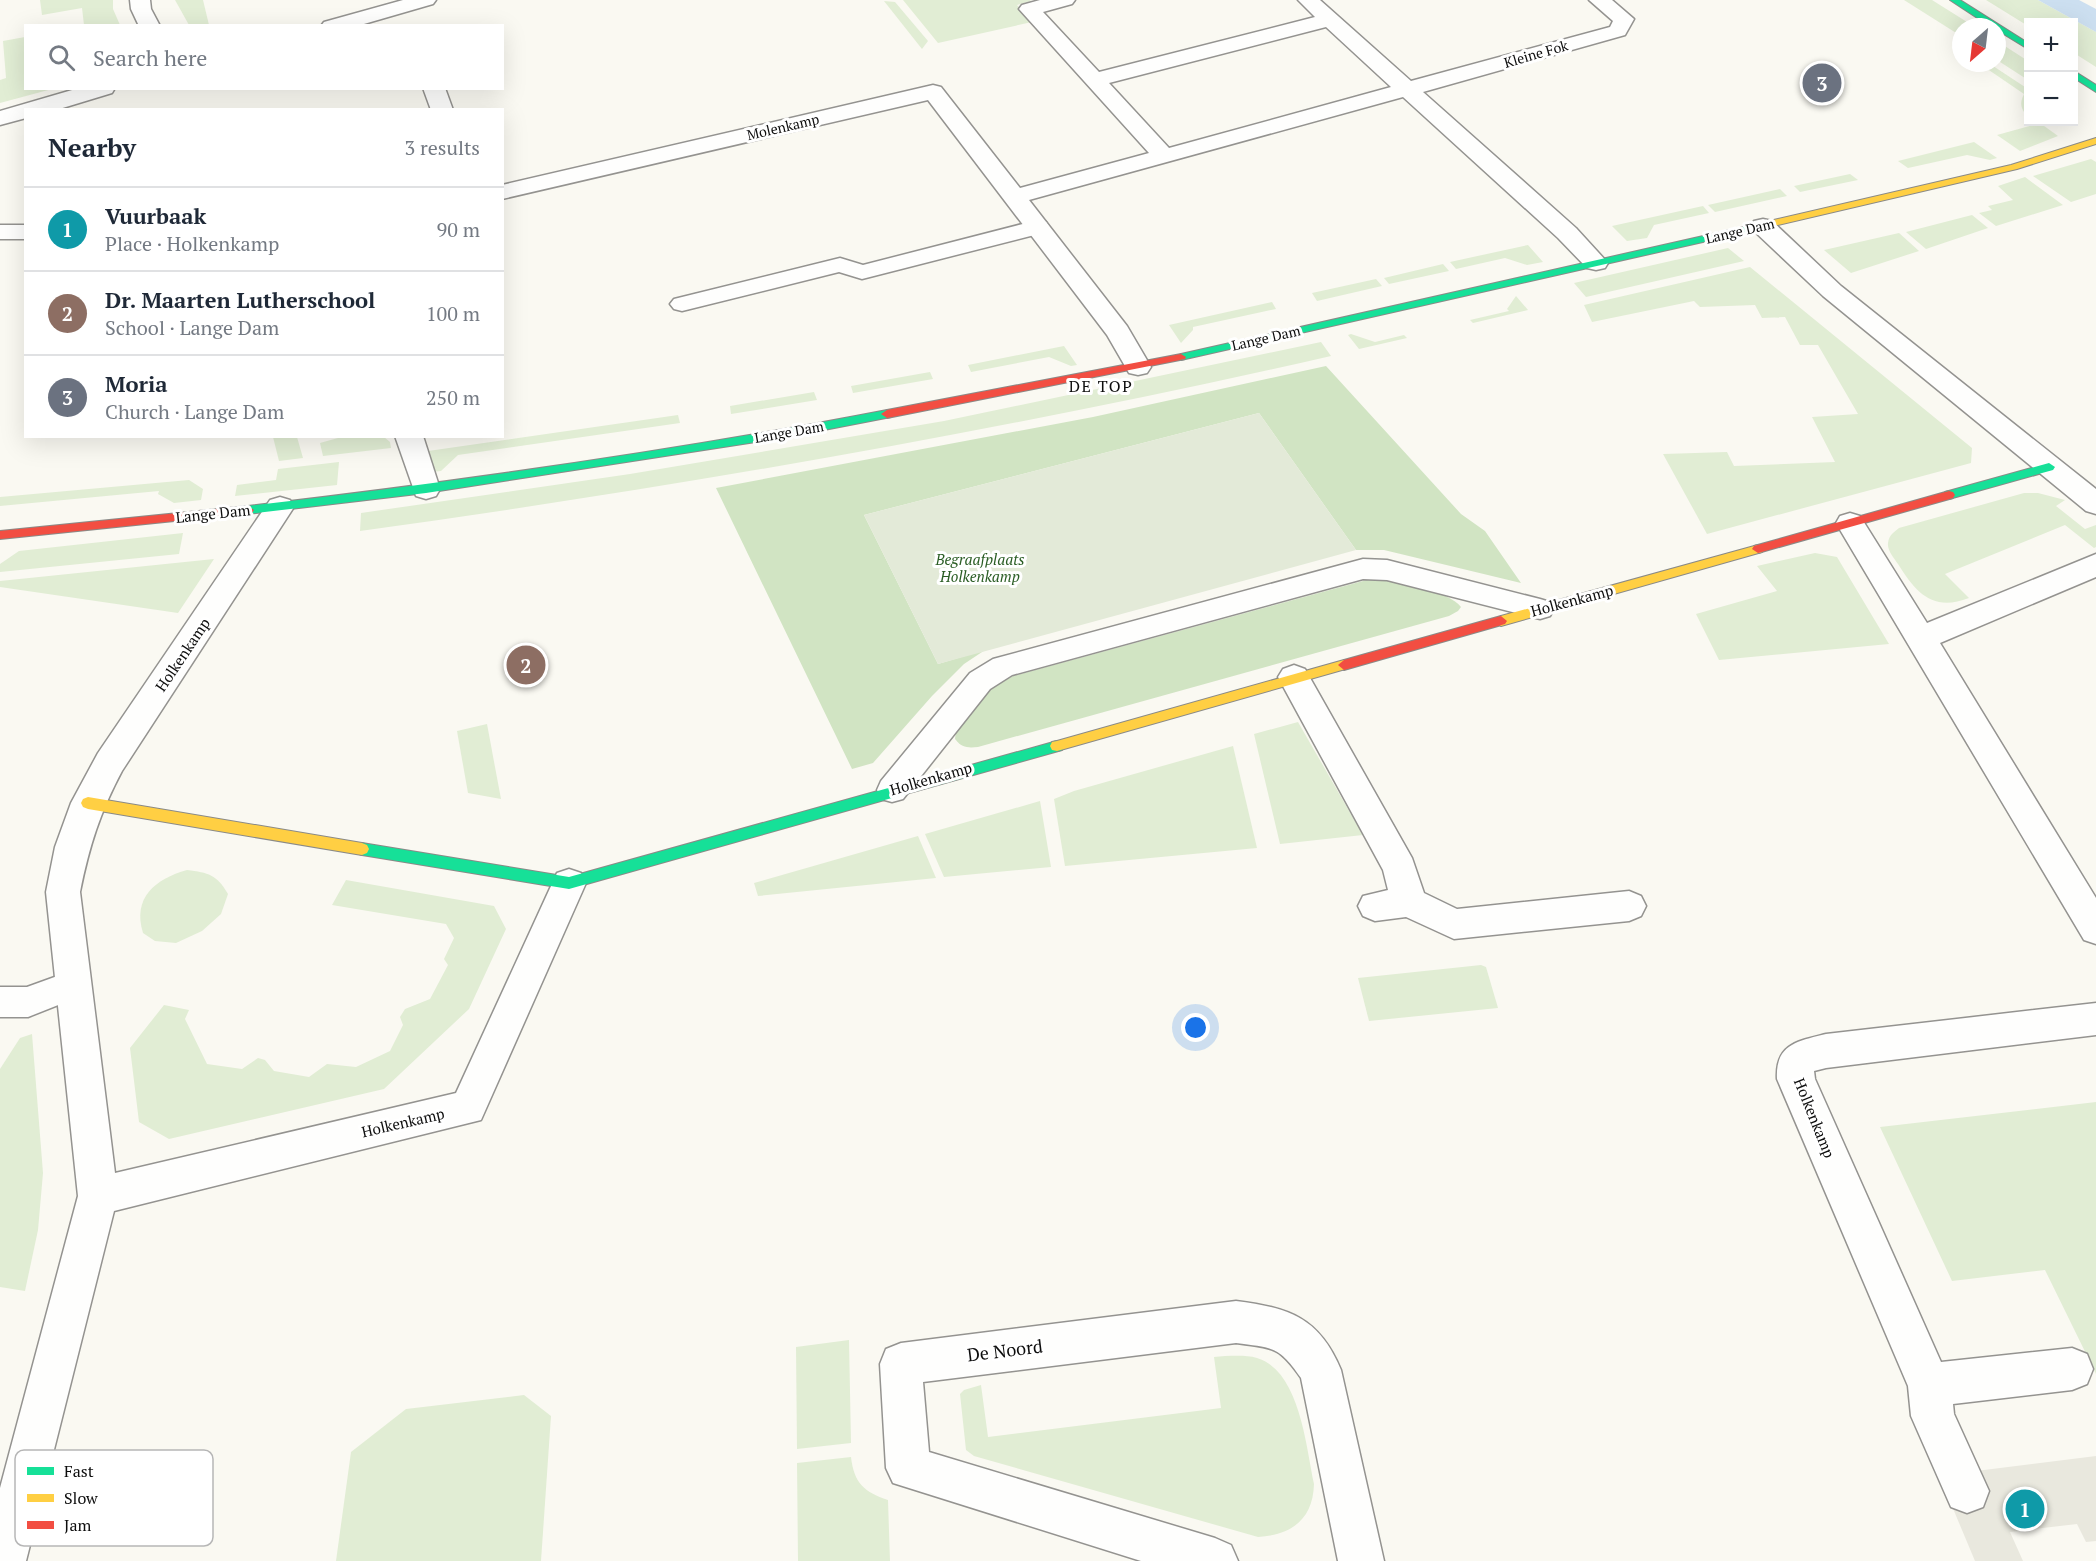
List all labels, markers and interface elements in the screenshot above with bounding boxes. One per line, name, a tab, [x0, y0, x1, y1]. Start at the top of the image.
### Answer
north arrow	[1952, 18, 2006, 72]
map controls	[2024, 18, 2078, 126]
button: +	[2024, 18, 2078, 72]
search box	[24, 24, 504, 90]
street label: Kleine Fok	[1502, 35, 1571, 72]
icon: search	[45, 41, 78, 74]
text: Search here	[93, 43, 207, 72]
pin: 3	[1802, 60, 1842, 106]
button: −	[2024, 72, 2078, 126]
street label: Molenkamp	[745, 109, 821, 144]
text: Nearby	[48, 130, 136, 164]
text: 3 results	[405, 134, 480, 161]
text: Vuurbaak	[105, 201, 206, 230]
street label: Lange Dam	[1704, 213, 1776, 248]
text: 1	[62, 216, 73, 243]
text: 90 m	[437, 216, 480, 243]
text: Place · Holkenkamp	[105, 230, 279, 257]
text: Dr. Maarten Lutherschool	[105, 285, 375, 314]
text: 2	[62, 300, 73, 327]
text: 100 m	[426, 300, 480, 327]
text: School · Lange Dam	[105, 314, 279, 341]
street label: Lange Dam	[1230, 320, 1302, 355]
text: Moria	[105, 369, 168, 398]
district label: DE TOP	[1069, 375, 1133, 397]
text: 3	[62, 384, 73, 411]
text: 250 m	[426, 384, 480, 411]
text: Church · Lange Dam	[105, 398, 284, 425]
street label: Lange Dam	[753, 416, 825, 447]
street label: Lange Dam	[175, 499, 251, 527]
park label: Begraafplaats Holkenkamp	[934, 549, 1025, 586]
street label: Holkenkamp	[1528, 579, 1615, 621]
street label: Holkenkamp	[150, 614, 214, 695]
pin: 2	[506, 642, 546, 688]
street label: Holkenkamp	[887, 757, 974, 799]
your location	[1181, 1013, 1210, 1042]
street label: Holkenkamp	[1790, 1075, 1840, 1161]
street label: Holkenkamp	[359, 1103, 446, 1141]
street label: De Noord	[966, 1333, 1044, 1367]
legend	[15, 1450, 213, 1546]
text: Fast	[64, 1460, 94, 1482]
pin: 1	[2006, 1486, 2044, 1532]
text: Slow	[64, 1487, 98, 1509]
text: Jam	[64, 1514, 92, 1536]

